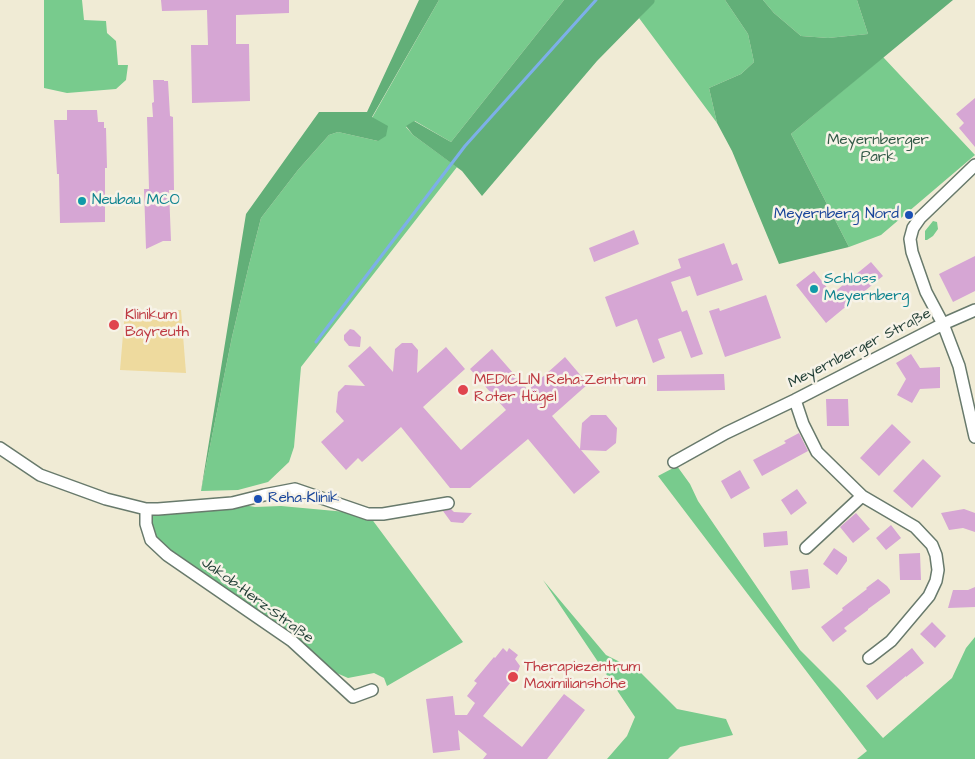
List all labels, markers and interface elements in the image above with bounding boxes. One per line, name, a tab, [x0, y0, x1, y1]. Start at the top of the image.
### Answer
park label: Meyernberger Park	[827, 132, 929, 167]
place label: Neubau MCO	[92, 192, 180, 210]
marker: Neubau MCO	[76, 195, 88, 207]
place label: Meyernberg Nord	[774, 206, 899, 224]
marker: Meyernberg Nord	[903, 209, 915, 221]
place label: Schloss Meyernberg	[824, 271, 909, 306]
marker: Schloss Meyernberg	[808, 283, 820, 295]
street label: Meyernberger Straße	[786, 305, 934, 393]
place label: Klinikum Bayreuth	[125, 307, 189, 342]
marker: Klinikum Bayreuth	[107, 318, 121, 332]
place label: MEDICLIN Reha-Zentrum Roter Hügel	[474, 372, 646, 407]
marker: MEDICLIN Reha-Zentrum Roter Hügel	[456, 383, 470, 397]
place label: Reha-Klinik	[268, 490, 339, 508]
marker: Reha-Klinik	[252, 493, 264, 505]
street label: Jakob-Herz-Straße	[197, 554, 317, 648]
place label: Therapiezentrum Maximilianshöhe	[524, 659, 640, 694]
marker: Therapiezentrum Maximilianshöhe	[506, 670, 520, 684]

